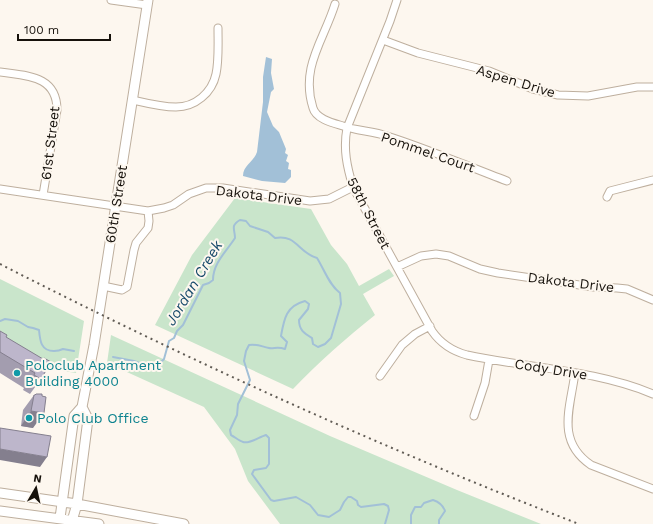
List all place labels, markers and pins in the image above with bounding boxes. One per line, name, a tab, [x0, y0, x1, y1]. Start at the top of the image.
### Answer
place label: Poloclub Apartment Building 4000	[25, 357, 161, 389]
marker: Poloclub Apartment Building 4000	[12, 368, 22, 378]
place label: Polo Club Office	[37, 410, 148, 426]
marker: Polo Club Office	[24, 413, 34, 423]

